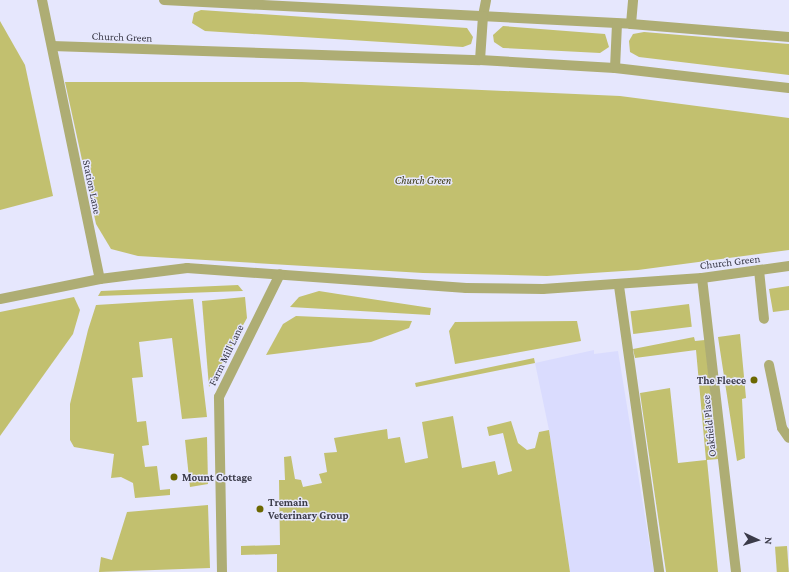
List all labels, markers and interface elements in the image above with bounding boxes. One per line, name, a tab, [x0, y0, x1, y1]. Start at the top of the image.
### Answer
street label: Church Green	[91, 29, 153, 45]
street label: Station Lane	[80, 159, 104, 215]
park label: Church Green	[395, 173, 451, 187]
street label: Church Green	[699, 252, 761, 272]
street label: Farm Mill Lane	[206, 322, 246, 388]
place label: The Fleece	[697, 373, 746, 387]
marker: The Fleece	[749, 375, 759, 385]
street label: Oakfield Place	[699, 394, 719, 458]
place label: Mount Cottage	[182, 470, 252, 484]
marker: Mount Cottage	[169, 472, 179, 482]
place label: Tremain Veterinary Group	[268, 496, 349, 522]
marker: Tremain Veterinary Group	[255, 504, 265, 514]
north arrow	[737, 520, 777, 560]
text: N	[763, 537, 775, 545]

